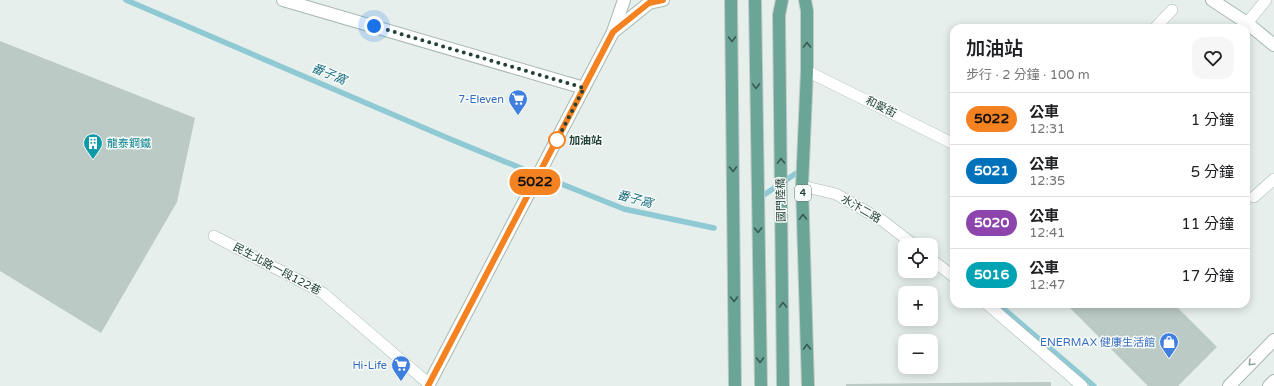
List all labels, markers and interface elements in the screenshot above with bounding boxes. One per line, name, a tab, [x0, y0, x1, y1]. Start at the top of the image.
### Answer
your location	[364, 16, 384, 36]
one-way arrow	[727, 36, 736, 42]
button: heart	[1192, 37, 1234, 79]
text: 加油站	[966, 38, 1023, 60]
one-way arrow	[803, 42, 811, 48]
water label: 番子窩	[310, 61, 350, 88]
text: 步行 · 2 分鐘 · 100 m	[966, 67, 1090, 83]
one-way arrow	[752, 83, 760, 89]
supermarket icon: 7-Eleven	[507, 88, 529, 116]
place label: 7-Eleven	[458, 93, 504, 106]
street label: 和愛街	[863, 94, 899, 120]
text: 公車	[1029, 103, 1059, 121]
text: 5022	[974, 110, 1009, 127]
text: 1 分鐘	[1191, 111, 1234, 129]
text: 12:31	[1029, 121, 1065, 137]
marker: 加油站	[548, 131, 566, 149]
building icon: 龍泰鋼鐵	[82, 132, 104, 160]
place label: 加油站	[569, 134, 602, 147]
place label: 龍泰鋼鐵	[107, 137, 151, 150]
text: 公車	[1029, 155, 1059, 173]
one-way arrow	[777, 158, 785, 164]
text: 5021	[974, 162, 1009, 179]
text: 5 分鐘	[1191, 163, 1234, 181]
one-way arrow	[729, 166, 737, 172]
line badge: 5022	[507, 169, 563, 195]
text: 5022	[517, 173, 553, 190]
text: 12:35	[1029, 173, 1065, 189]
street label: 國門陸橋	[774, 178, 788, 222]
road number: 4	[795, 185, 811, 201]
water label: 番子窩	[616, 188, 656, 211]
street label: 水汴二路	[839, 192, 883, 226]
text: 公車	[1029, 207, 1059, 225]
one-way arrow	[799, 214, 807, 220]
text: 5020	[974, 214, 1009, 231]
text: 11 分鐘	[1181, 215, 1234, 233]
text: 12:41	[1029, 225, 1065, 241]
one-way arrow	[754, 227, 763, 233]
map controls	[898, 238, 938, 374]
button: locate	[898, 238, 938, 278]
street label: 民生北路一段122巷	[231, 240, 323, 298]
text: 公車	[1029, 259, 1059, 277]
text: 5016	[974, 266, 1009, 283]
text: 17 分鐘	[1181, 267, 1234, 285]
text: 12:47	[1029, 277, 1065, 293]
button: +	[898, 286, 938, 326]
one-way arrow	[730, 296, 739, 302]
one-way arrow	[779, 302, 787, 308]
shop icon: ENERMAX 健康生活館	[1158, 331, 1180, 359]
button: −	[898, 334, 938, 374]
place label: ENERMAX 健康生活館	[1040, 336, 1155, 349]
one-way arrow	[802, 344, 811, 350]
supermarket icon: Hi-Life	[390, 354, 412, 382]
one-way arrow	[756, 357, 764, 363]
one-way arrow	[1248, 358, 1256, 366]
place label: Hi-Life	[352, 359, 387, 372]

